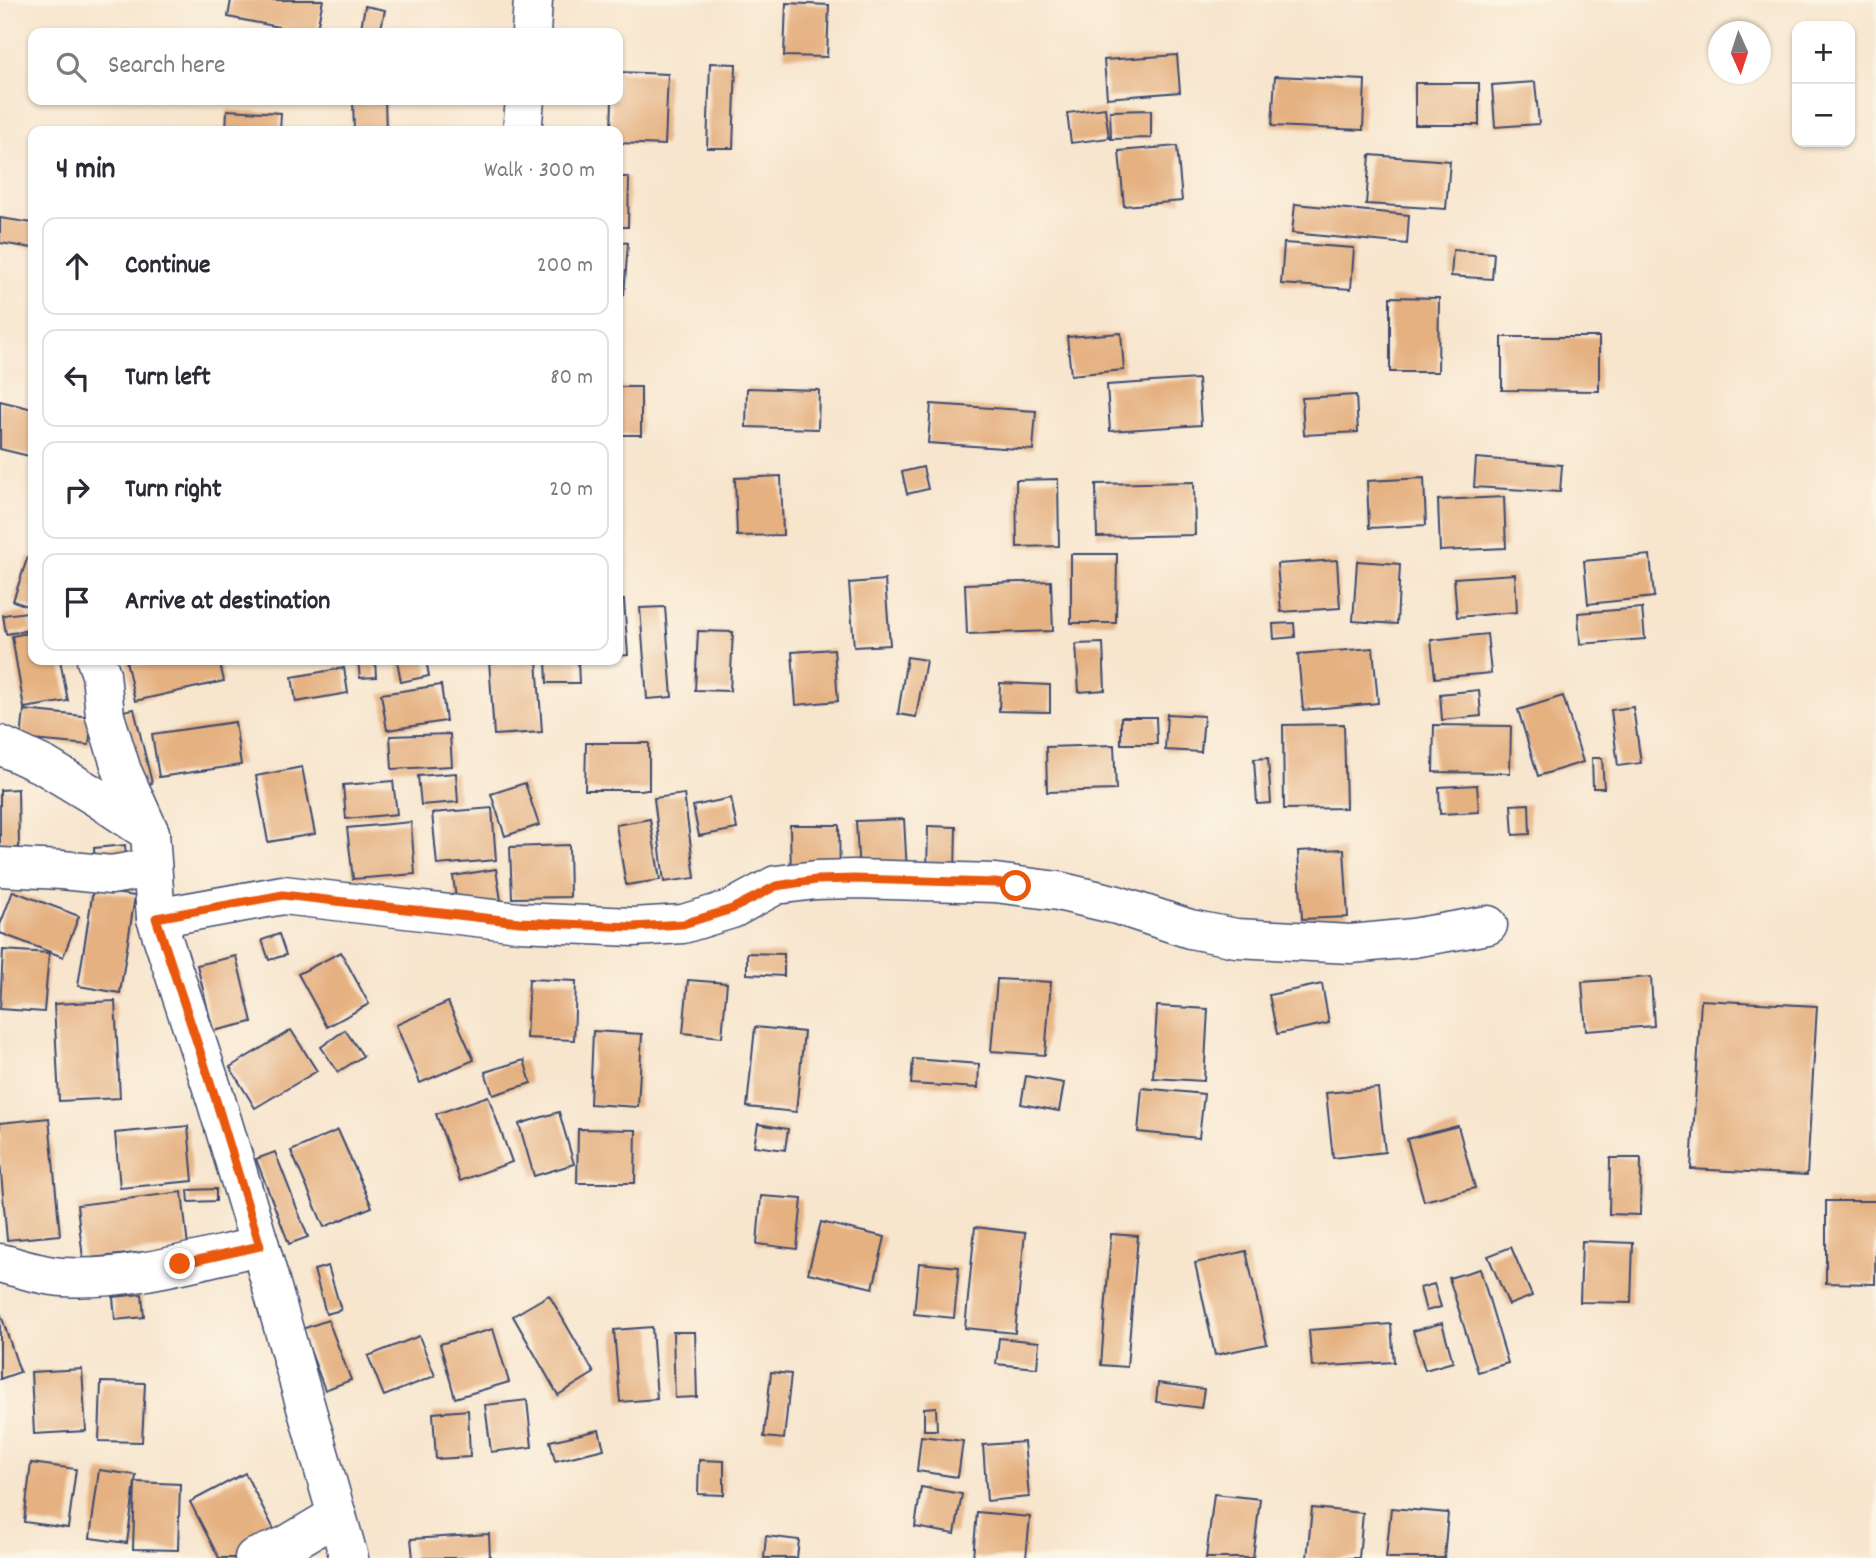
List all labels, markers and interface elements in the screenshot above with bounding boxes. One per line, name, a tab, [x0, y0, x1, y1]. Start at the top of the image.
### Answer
north arrow	[1708, 21, 1771, 84]
map controls	[1792, 21, 1855, 147]
button: +	[1792, 21, 1855, 84]
search box	[28, 28, 623, 105]
icon: search	[52, 48, 90, 86]
text: Search here	[108, 48, 226, 85]
button: −	[1792, 84, 1855, 147]
text: 4 min	[56, 150, 115, 193]
text: Walk · 300 m	[484, 155, 595, 188]
icon: ahead	[58, 247, 96, 285]
text: Continue	[125, 248, 210, 285]
text: 200 m	[537, 250, 593, 283]
icon: left	[58, 359, 96, 397]
text: Turn left	[125, 360, 211, 397]
text: 80 m	[550, 362, 593, 395]
icon: right	[58, 471, 96, 509]
text: Turn right	[125, 472, 222, 509]
text: 20 m	[549, 474, 593, 507]
icon: arrive	[58, 583, 96, 621]
text: Arrive at destination	[125, 584, 330, 621]
route start	[1000, 870, 1031, 901]
route end	[164, 1248, 195, 1279]

